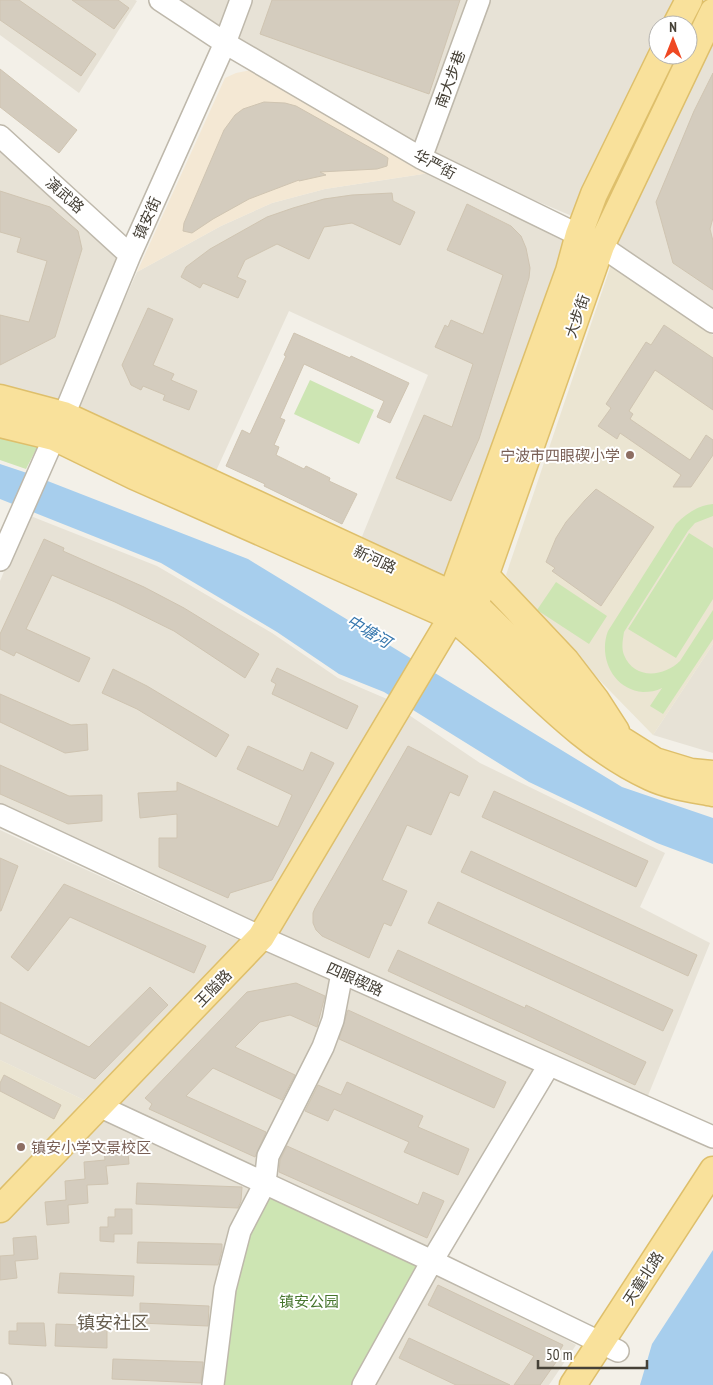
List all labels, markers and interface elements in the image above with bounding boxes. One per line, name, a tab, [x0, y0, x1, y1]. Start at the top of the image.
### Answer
north arrow	[648, 15, 698, 65]
text: N	[669, 18, 677, 36]
street label: 南大步巷	[431, 48, 469, 110]
street label: 华严街	[411, 145, 459, 183]
street label: 演武路	[42, 173, 88, 217]
street label: 镇安街	[129, 194, 165, 242]
street label: 大步街	[561, 292, 593, 340]
place label: 宁波市四眼碶小学	[500, 446, 620, 465]
marker: 宁波市四眼碶小学	[624, 449, 636, 461]
street label: 新河路	[351, 541, 399, 577]
water label: 中塘河	[343, 610, 397, 653]
street label: 四眼碶路	[324, 958, 386, 1000]
street label: 王隘路	[191, 965, 235, 1011]
place label: 镇安小学文景校区	[31, 1138, 151, 1157]
marker: 镇安小学文景校区	[15, 1141, 27, 1153]
street label: 天童北路	[619, 1248, 667, 1308]
park label: 镇安公园	[279, 1292, 339, 1311]
district label: 镇安社区	[77, 1311, 149, 1334]
scale bar	[538, 1338, 647, 1370]
text: 50 m	[546, 1345, 572, 1364]

